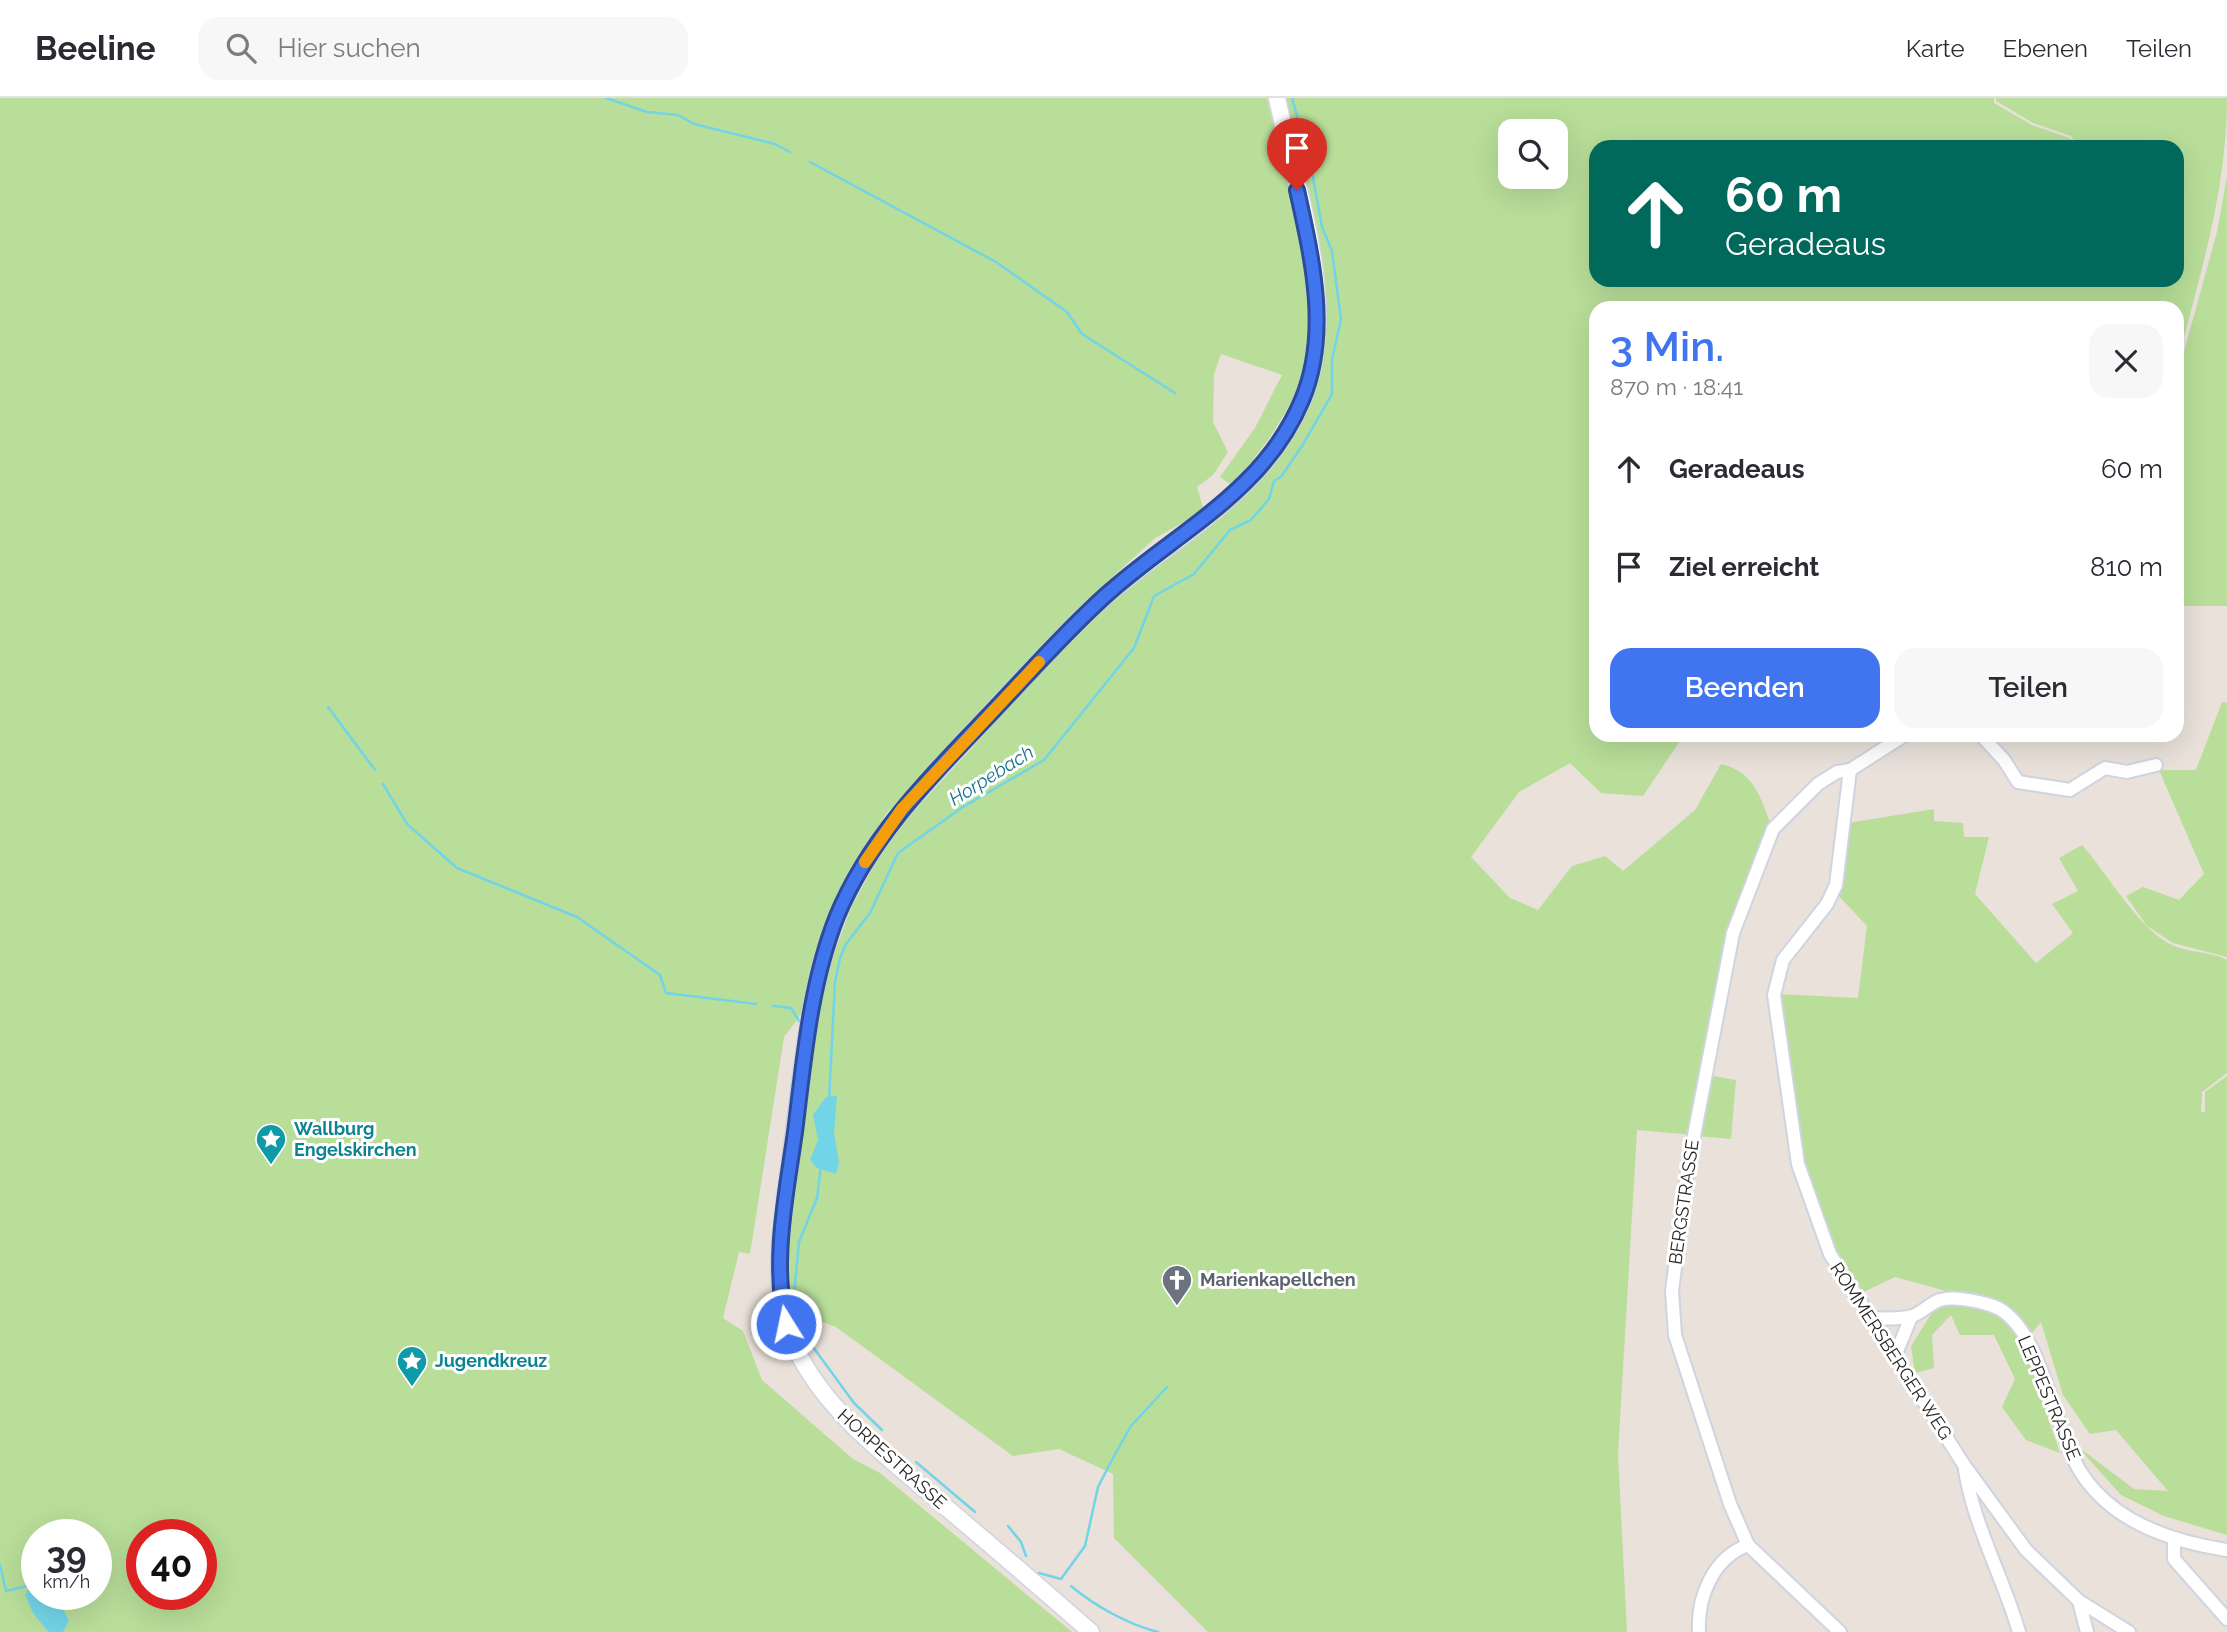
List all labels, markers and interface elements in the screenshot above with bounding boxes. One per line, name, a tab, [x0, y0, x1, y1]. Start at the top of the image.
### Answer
search box	[198, 17, 688, 80]
text: Beeline	[35, 29, 156, 68]
icon: search	[222, 29, 260, 67]
text: Hier suchen	[278, 33, 421, 63]
text: Karte	[1906, 34, 1965, 63]
text: Ebenen	[2003, 34, 2088, 63]
text: Teilen	[2126, 34, 2192, 63]
pin	[1267, 118, 1327, 190]
map controls	[1498, 119, 1568, 189]
button: search	[1498, 119, 1568, 189]
icon: arrive	[1278, 129, 1316, 167]
text: 60 m	[1725, 166, 1842, 223]
icon: ahead	[1610, 168, 1701, 259]
text: Geradeaus	[1725, 225, 1886, 262]
text: 3 Min.	[1610, 322, 1724, 371]
button: close	[2089, 324, 2163, 398]
text: 870 m · 18:41	[1610, 373, 1743, 400]
icon: ahead	[1610, 450, 1648, 488]
text: Geradeaus	[1669, 454, 1805, 484]
text: 60 m	[2101, 454, 2163, 484]
icon: arrive	[1610, 548, 1648, 586]
text: Ziel erreicht	[1669, 552, 1819, 582]
text: 810 m	[2090, 552, 2163, 582]
button: Beenden	[1610, 648, 1880, 728]
button: Teilen	[1894, 648, 2163, 728]
water label: Horpebach	[945, 740, 1037, 810]
place label: Wallburg Engelskirchen	[294, 1118, 417, 1160]
place icon: Wallburg Engelskirchen	[254, 1122, 288, 1166]
street label: BERGSTRASSE	[1664, 1138, 1703, 1266]
street label: ROMMERSBERGER WEG	[1826, 1258, 1957, 1443]
church icon: Marienkapellchen	[1160, 1263, 1194, 1307]
place label: Marienkapellchen	[1200, 1269, 1356, 1290]
position arrow	[749, 1287, 823, 1361]
street label: LEPPESTRASSE	[2014, 1332, 2085, 1463]
place icon: Jugendkreuz	[395, 1344, 429, 1388]
place label: Jugendkreuz	[435, 1350, 547, 1371]
street label: HORPESTRASSE	[834, 1404, 951, 1513]
speed limit sign: 40	[126, 1519, 217, 1610]
text: 39	[46, 1535, 87, 1576]
text: km/h	[43, 1571, 90, 1592]

